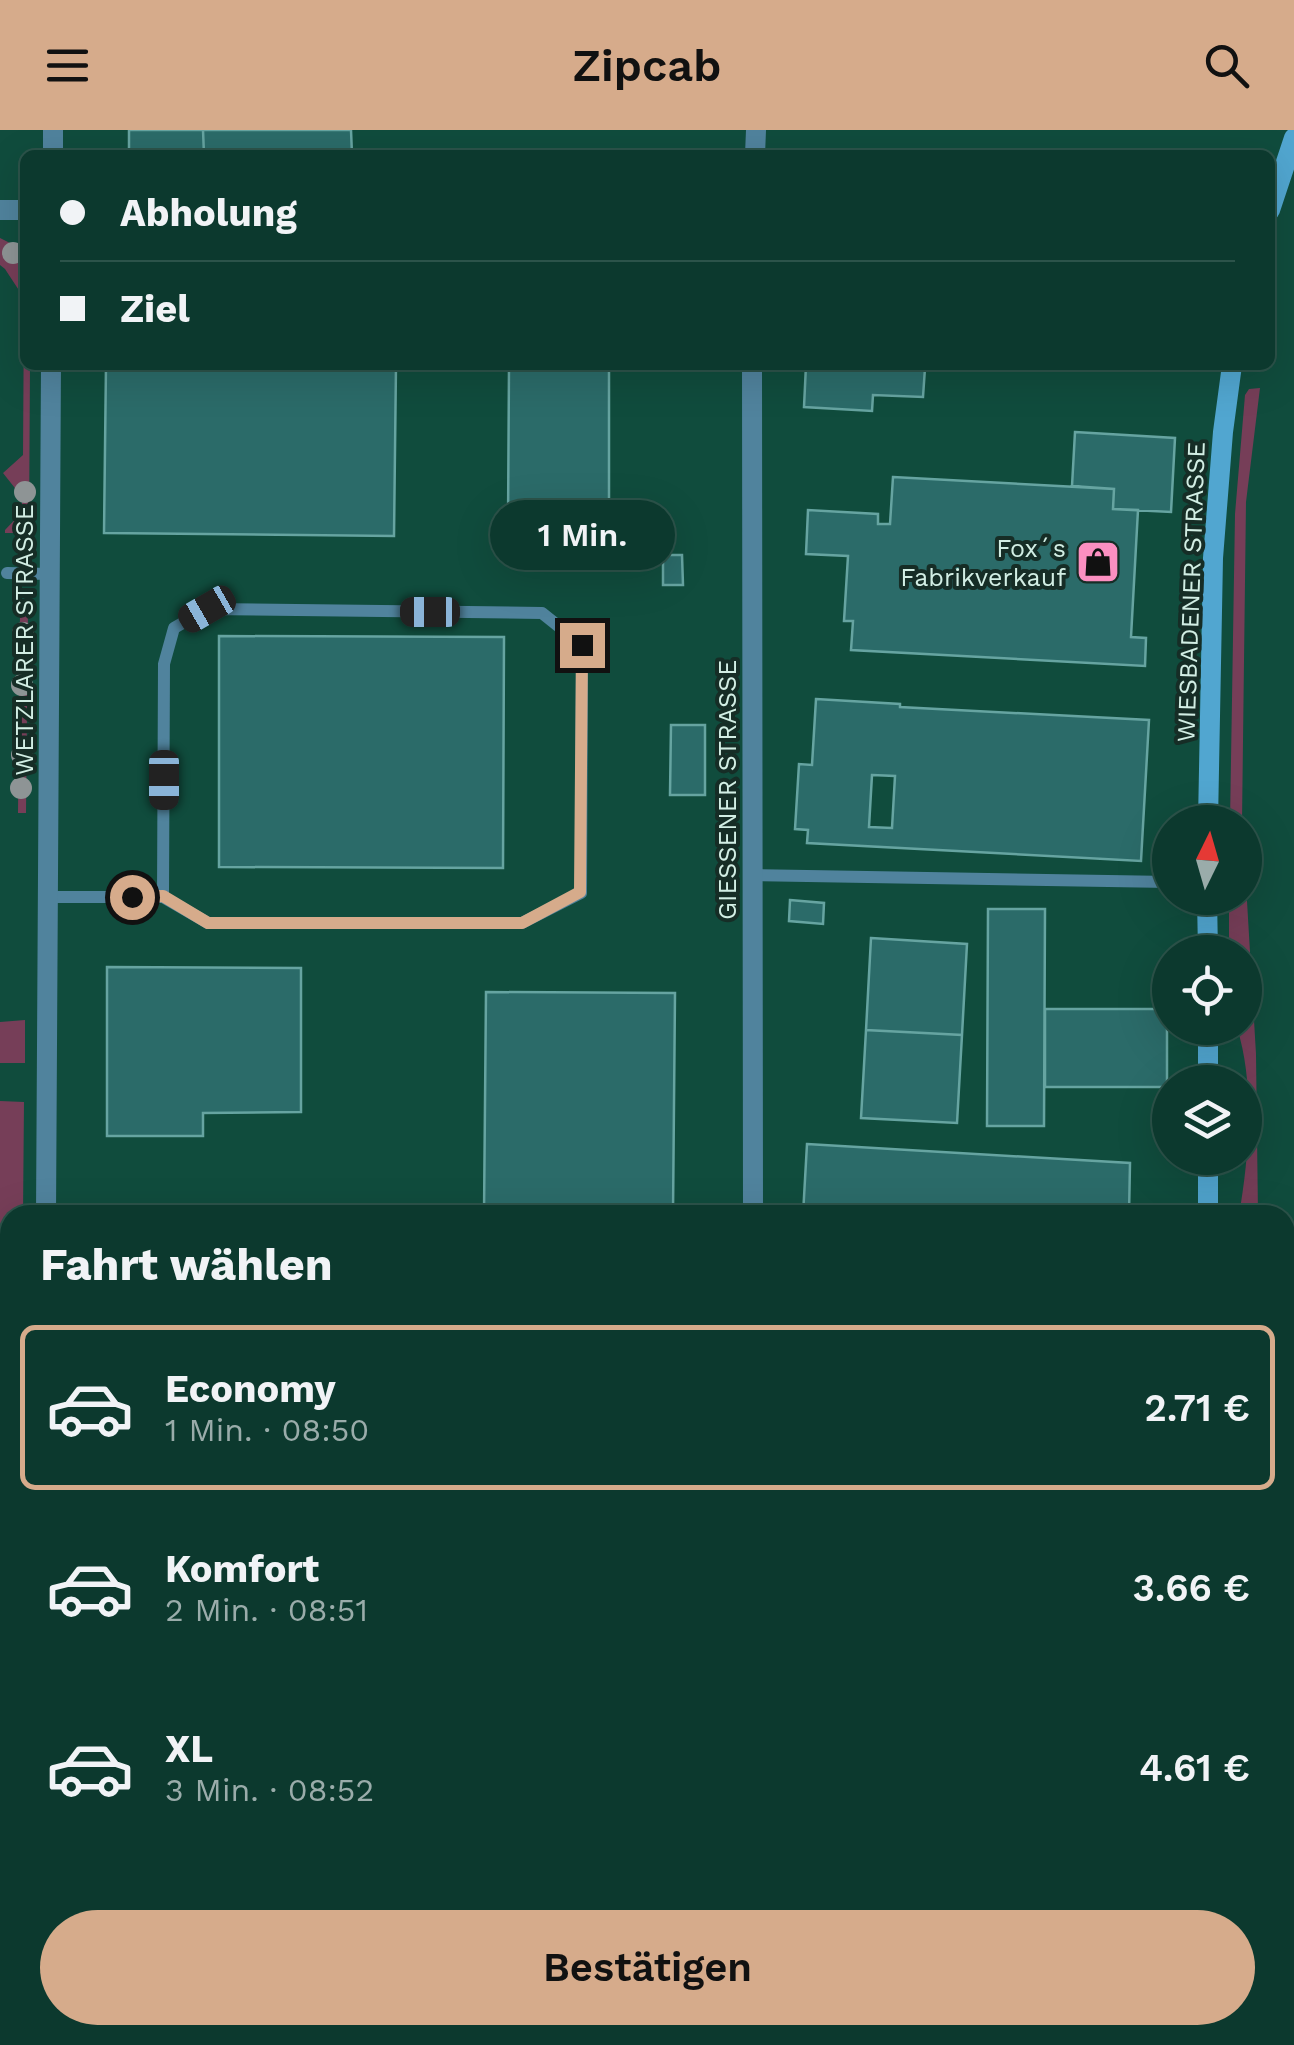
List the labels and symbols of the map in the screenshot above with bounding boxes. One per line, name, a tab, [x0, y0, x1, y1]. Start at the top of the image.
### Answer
street label: WIESBADENER STRASSE	[1171, 441, 1211, 743]
callout: 1 Min.	[490, 500, 674, 570]
street label: WETZLARER STRASSE	[10, 504, 39, 776]
place label: Fox´s Fabrikverkauf	[900, 534, 1066, 592]
shop icon: Fox´s Fabrikverkauf	[1075, 539, 1121, 585]
car	[174, 581, 240, 637]
car	[400, 597, 460, 627]
route end	[560, 623, 605, 668]
street label: GIESSENER STRASSE	[713, 660, 742, 920]
car	[149, 750, 179, 810]
north arrow	[1152, 805, 1262, 915]
route start	[110, 875, 155, 920]

